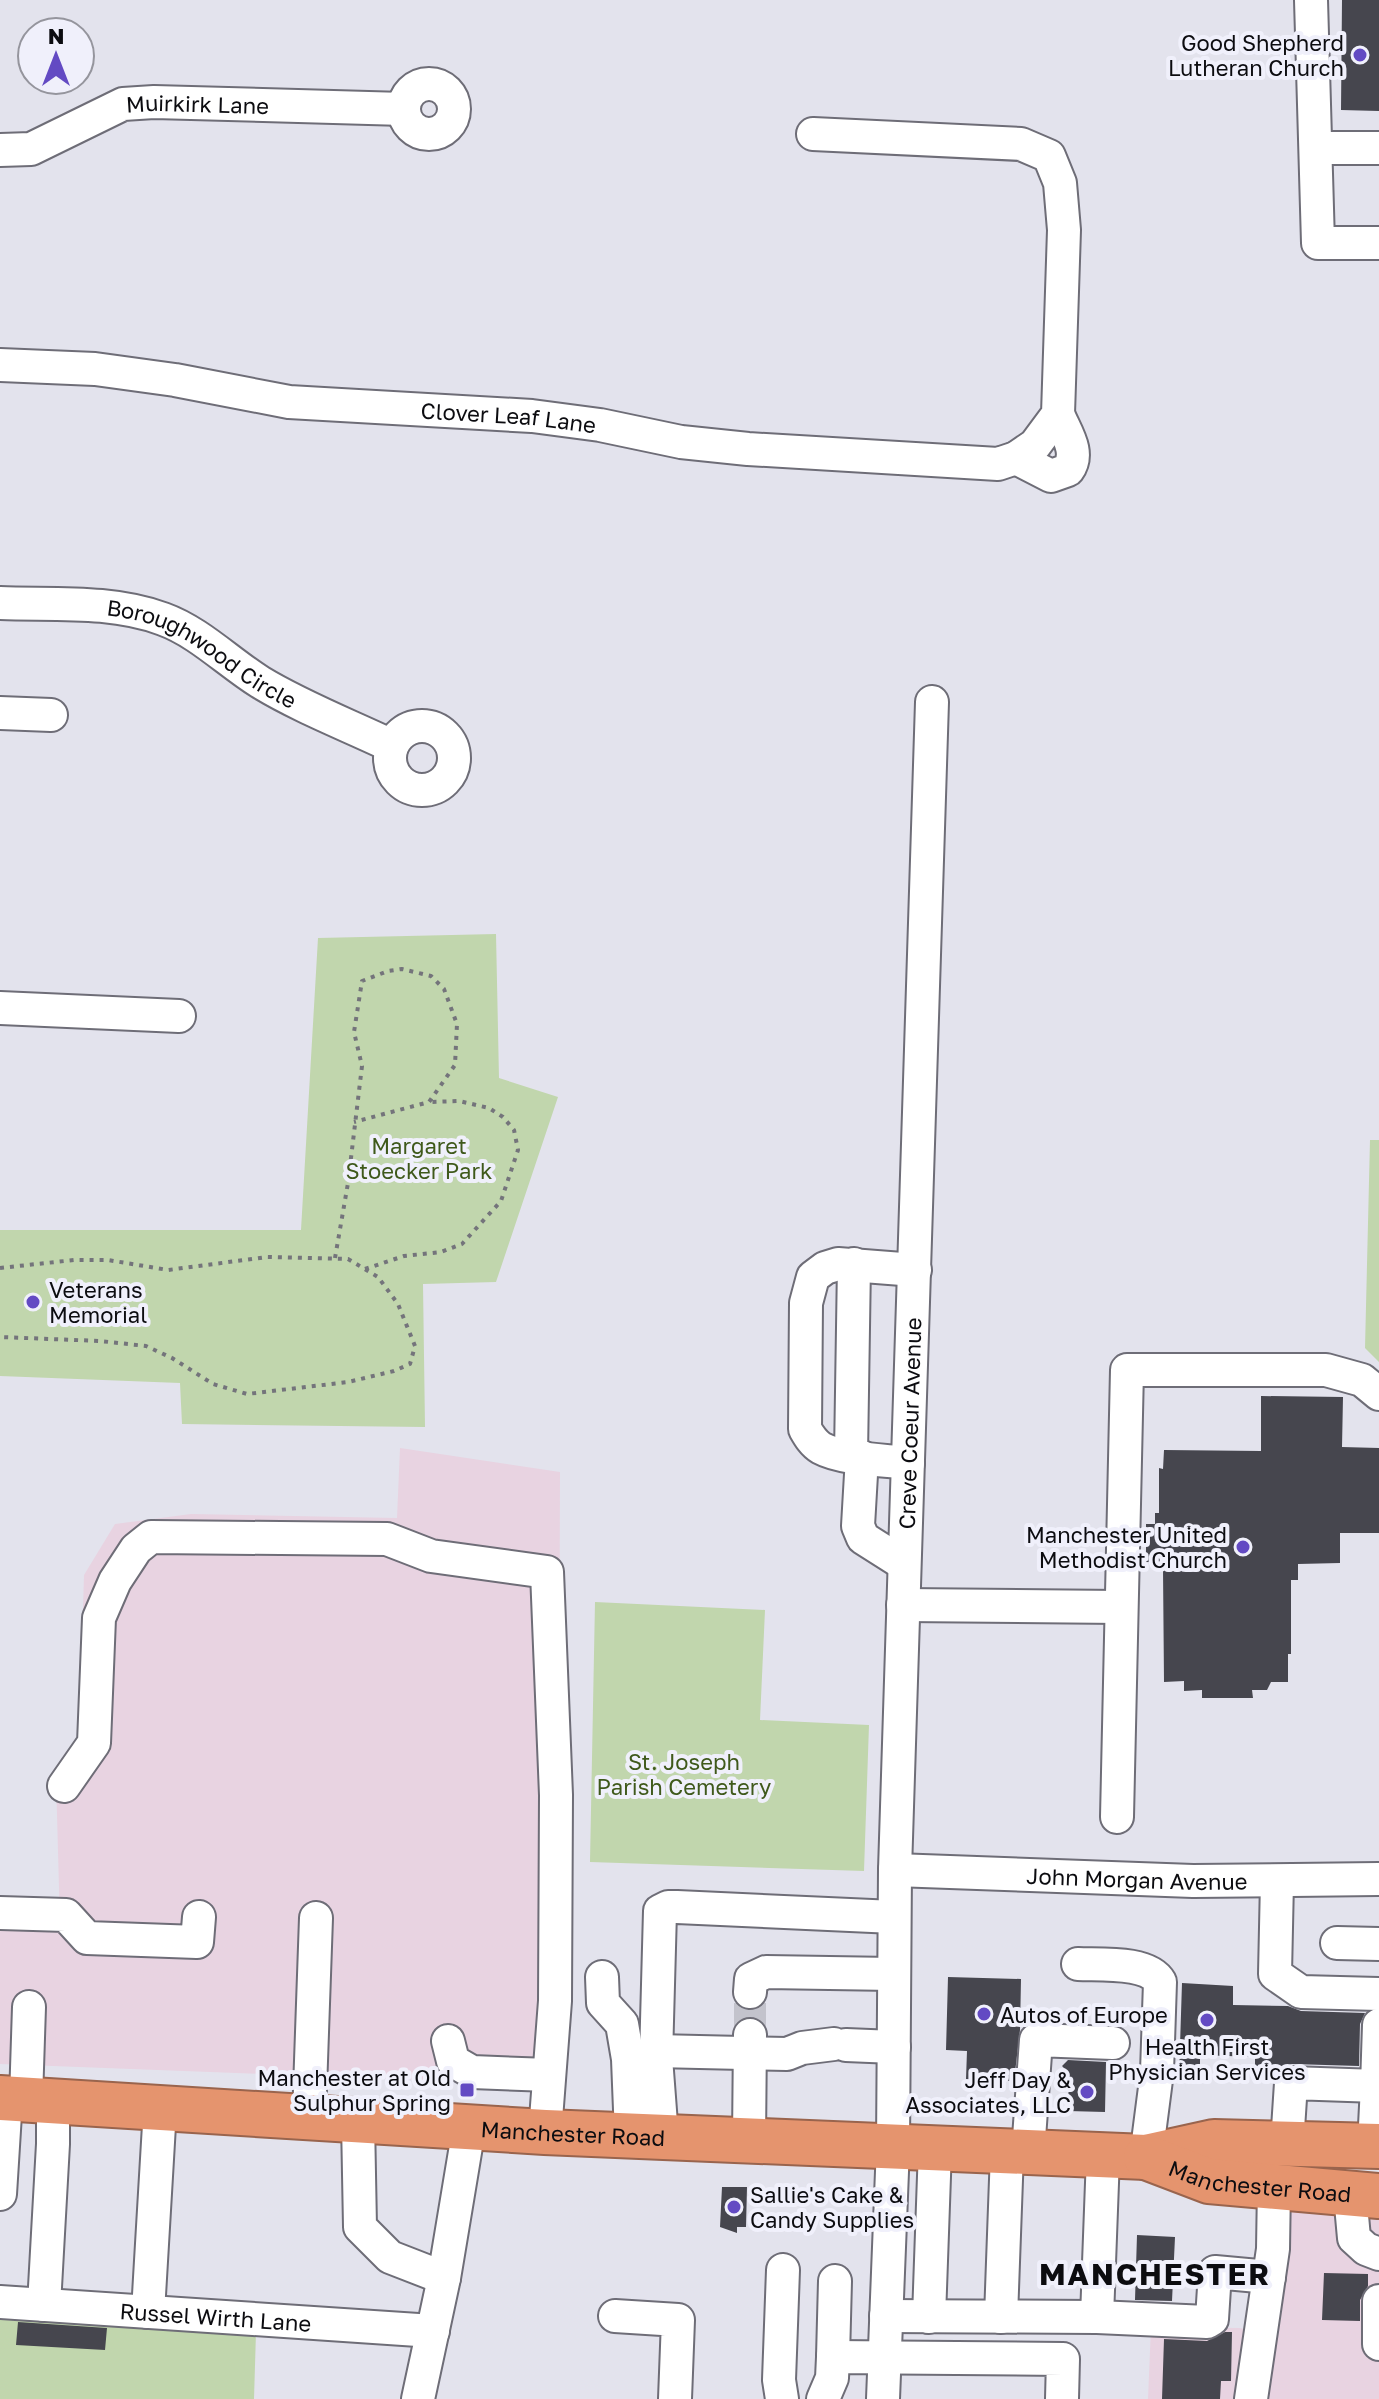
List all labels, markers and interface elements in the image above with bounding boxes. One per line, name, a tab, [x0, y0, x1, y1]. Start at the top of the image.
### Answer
north arrow	[16, 16, 96, 96]
text: N	[48, 22, 64, 49]
place label: Good Shepherd Lutheran Church	[1168, 29, 1344, 81]
marker: Good Shepherd Lutheran Church	[1351, 46, 1369, 64]
street label: Muirkirk Lane	[125, 88, 269, 119]
street label: Clover Leaf Lane	[420, 396, 598, 438]
street label: Boroughwood Circle	[105, 593, 301, 713]
park label: Margaret Stoecker Park	[346, 1132, 492, 1184]
place label: Veterans Memorial	[49, 1276, 147, 1328]
marker: Veterans Memorial	[24, 1293, 42, 1311]
street label: Creve Coeur Avenue	[892, 1317, 926, 1530]
place label: Manchester United Methodist Church	[1026, 1521, 1227, 1573]
marker: Manchester United Methodist Church	[1234, 1538, 1252, 1556]
park label: St. Joseph Parish Cemetery	[597, 1748, 771, 1800]
street label: John Morgan Avenue	[1026, 1861, 1248, 1895]
place label: Autos of Europe	[1000, 2001, 1168, 2028]
marker: Autos of Europe	[975, 2005, 993, 2023]
marker: Health First Physician Services	[1198, 2011, 1216, 2029]
place label: Health First Physician Services	[1108, 2033, 1306, 2085]
place label: Manchester at Old Sulphur Spring	[257, 2064, 451, 2116]
place label: Jeff Day & Associates, LLC	[905, 2066, 1071, 2118]
marker: Manchester at Old Sulphur Spring	[458, 2081, 476, 2099]
marker: Jeff Day & Associates, LLC	[1078, 2083, 1096, 2101]
street label: Manchester Road	[480, 2115, 666, 2150]
street label: Manchester Road	[1165, 2154, 1352, 2207]
place label: Sallie's Cake & Candy Supplies	[750, 2181, 914, 2233]
marker: Sallie's Cake & Candy Supplies	[725, 2198, 743, 2216]
district label: MANCHESTER	[1039, 2256, 1271, 2292]
street label: Russel Wirth Lane	[119, 2297, 312, 2336]

